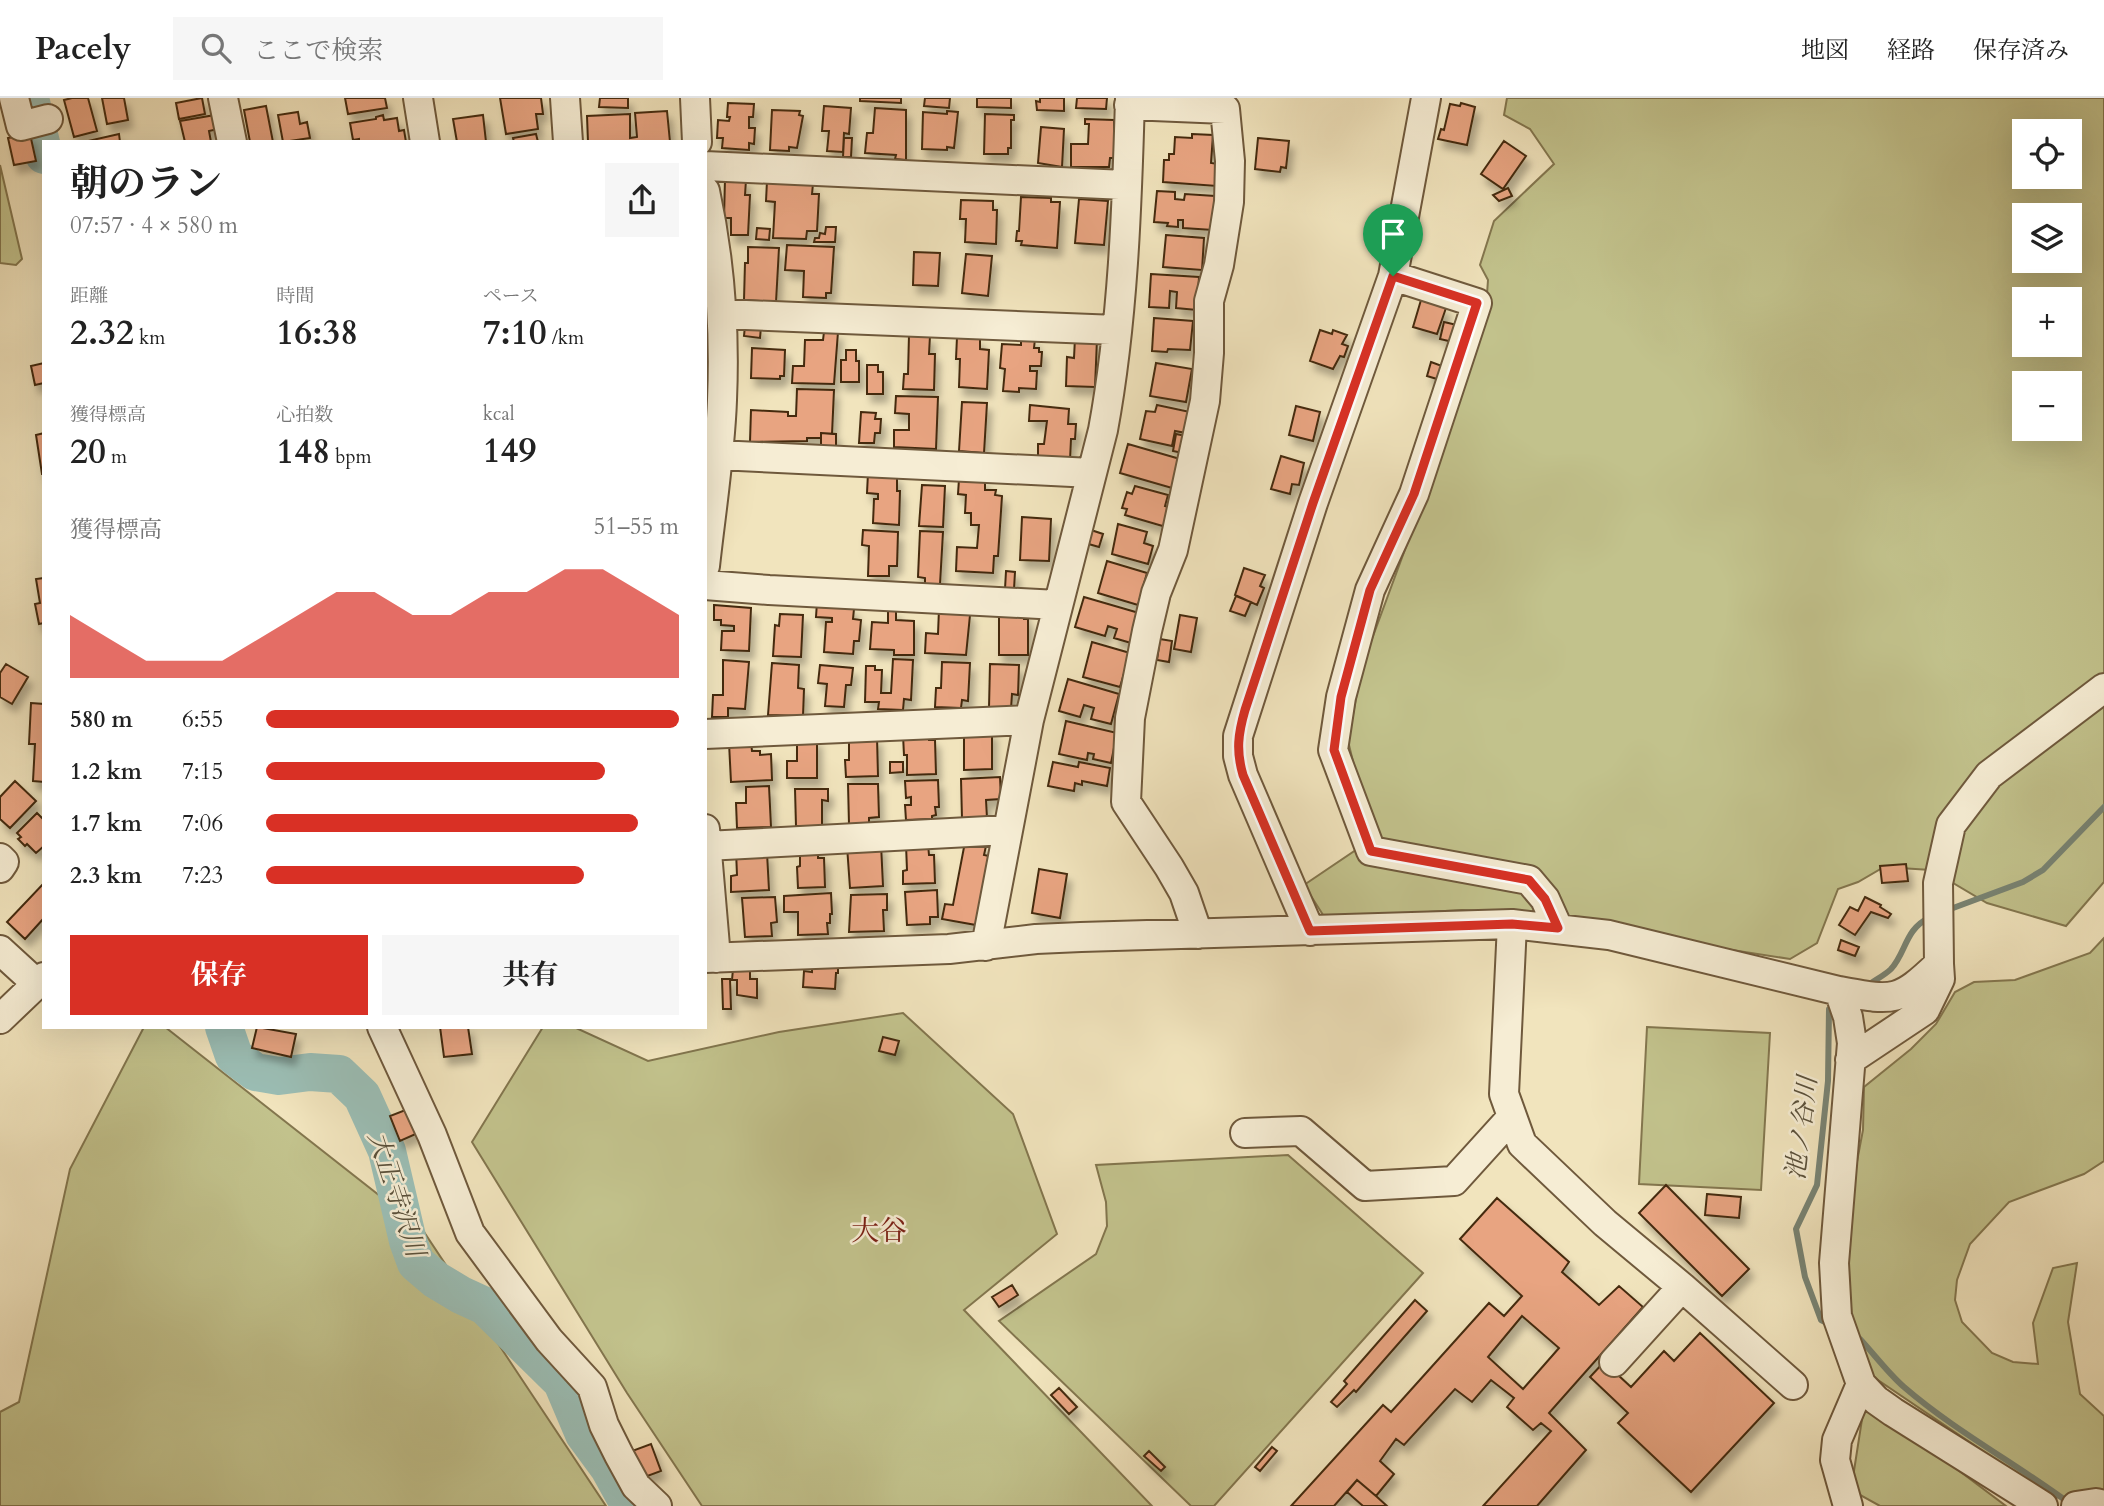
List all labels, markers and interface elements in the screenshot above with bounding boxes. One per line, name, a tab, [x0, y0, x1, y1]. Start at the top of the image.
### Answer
search box	[173, 17, 663, 80]
text: Pacely	[35, 26, 131, 71]
icon: search	[197, 29, 235, 67]
text: ここで検索	[253, 33, 383, 68]
text: 地図	[1801, 34, 1849, 67]
text: 経路	[1887, 34, 1935, 67]
text: 保存済み	[1973, 34, 2069, 67]
map controls	[2012, 119, 2082, 441]
button: locate	[2012, 119, 2082, 189]
text: 朝のラン	[70, 158, 222, 210]
button: share	[605, 163, 679, 237]
button: layers	[2012, 203, 2082, 273]
pin	[1363, 204, 1423, 276]
text: 07:57 · 4 × 580 m	[70, 210, 238, 241]
icon: arrive	[1374, 215, 1412, 253]
text: 距離	[70, 283, 108, 309]
text: 時間	[276, 283, 314, 309]
text: ペース	[483, 283, 539, 309]
button: +	[2012, 287, 2082, 357]
text: 2.32	[70, 309, 134, 357]
text: 16:38	[276, 309, 358, 357]
text: 7:10	[483, 309, 547, 357]
text: km	[134, 325, 165, 351]
text: /km	[547, 325, 584, 351]
button: −	[2012, 371, 2082, 441]
text: kcal	[483, 401, 515, 427]
text: 獲得標高	[70, 402, 146, 428]
text: 心拍数	[276, 402, 333, 428]
text: 149	[483, 427, 536, 475]
text: 20	[70, 428, 106, 476]
text: 148	[276, 428, 330, 476]
text: m	[106, 444, 127, 470]
text: bpm	[330, 444, 372, 470]
text: 51–55 m	[594, 511, 679, 542]
text: 獲得標高	[70, 514, 162, 545]
text: 580 m	[70, 704, 133, 735]
text: 6:55	[182, 704, 223, 735]
text: 1.2 km	[70, 756, 142, 787]
text: 7:15	[182, 756, 223, 787]
text: 1.7 km	[70, 808, 142, 839]
text: 7:06	[182, 808, 223, 839]
text: 2.3 km	[70, 860, 142, 891]
text: 7:23	[182, 860, 223, 891]
button: 保存	[70, 935, 368, 1015]
button: 共有	[382, 935, 679, 1015]
water label: 池ノ谷川	[1778, 1071, 1826, 1182]
water label: 大正寺沢川	[360, 1127, 434, 1264]
district label: 大谷	[851, 1212, 907, 1250]

